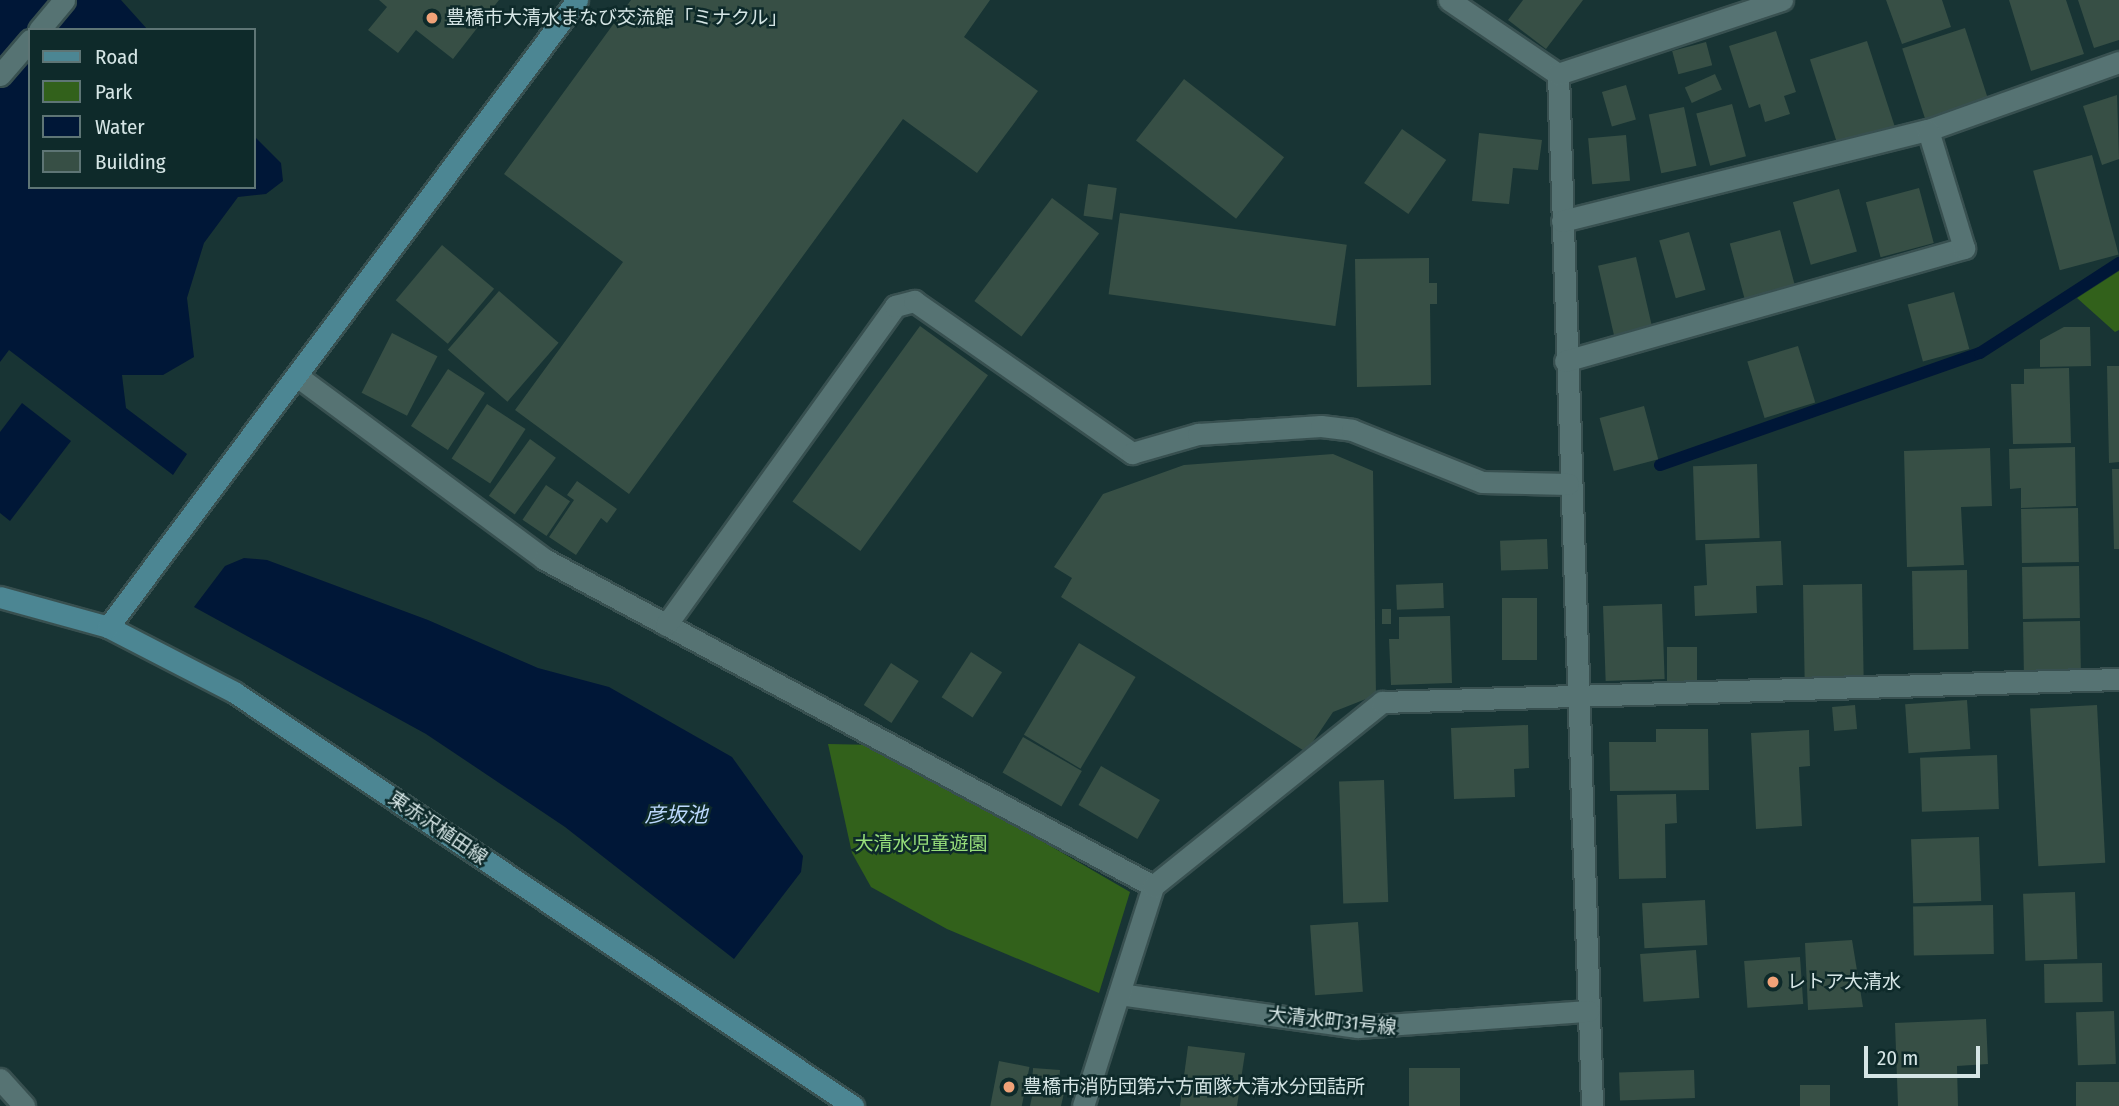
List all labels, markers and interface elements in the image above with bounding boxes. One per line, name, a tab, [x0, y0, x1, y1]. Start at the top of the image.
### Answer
place label: 豊橋市大清水まなび交流館「ミナクル」	[446, 7, 788, 29]
marker: 豊橋市大清水まなび交流館「ミナクル」	[424, 10, 440, 26]
legend	[28, 28, 256, 189]
text: Road	[95, 44, 139, 70]
text: Park	[95, 79, 132, 105]
text: Water	[95, 114, 145, 140]
text: Building	[95, 149, 166, 175]
street label: 東赤沢植田線	[384, 787, 492, 869]
water label: 彦坂池	[645, 802, 707, 828]
park label: 大清水児童遊園	[855, 833, 987, 855]
place label: レトア大清水	[1787, 971, 1901, 993]
marker: レトア大清水	[1765, 974, 1781, 990]
street label: 大清水町31号線	[1266, 1003, 1398, 1039]
scale bar	[1867, 1032, 1982, 1076]
text: 20 m	[1877, 1045, 1918, 1071]
place label: 豊橋市消防団第六方面隊大清水分団詰所	[1023, 1076, 1365, 1098]
marker: 豊橋市消防団第六方面隊大清水分団詰所	[1001, 1079, 1017, 1095]

